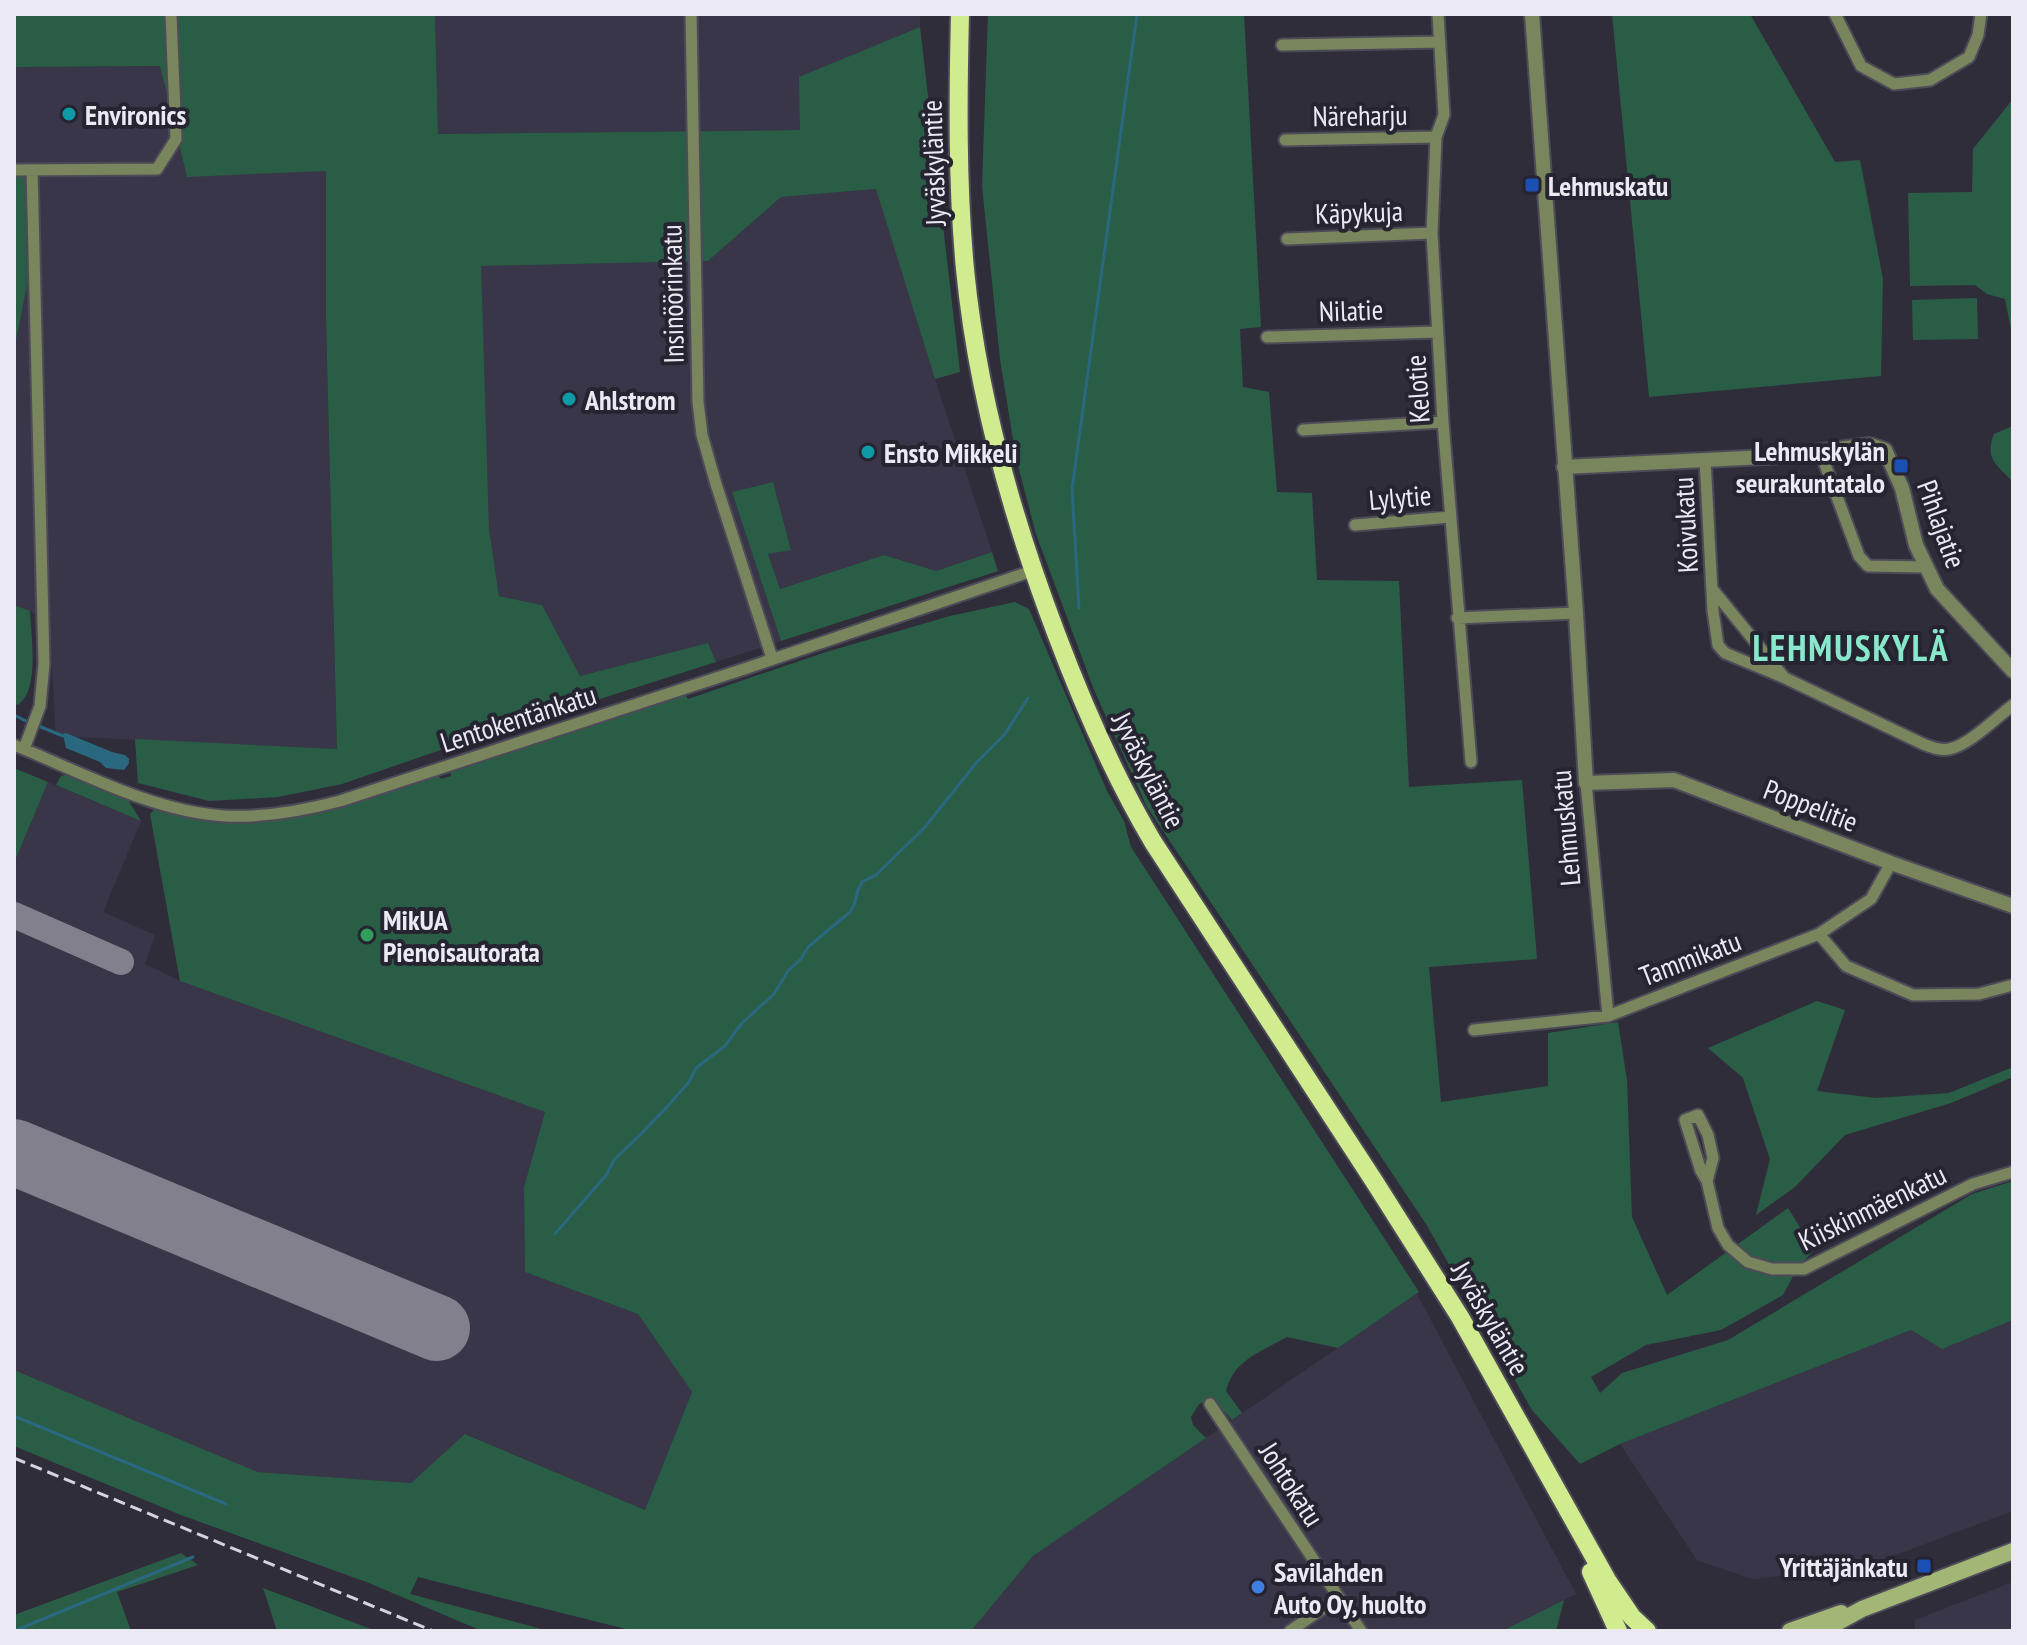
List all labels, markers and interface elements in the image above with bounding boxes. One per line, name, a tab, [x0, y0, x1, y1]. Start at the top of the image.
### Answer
place label: Environics	[85, 96, 186, 133]
street label: Näreharju	[1312, 96, 1408, 134]
street label: Jyväskyläntie	[912, 99, 954, 228]
marker: Environics	[60, 105, 78, 123]
place label: Lehmuskatu	[1548, 167, 1668, 204]
marker: Lehmuskatu	[1523, 176, 1541, 194]
street label: Käpykuja	[1315, 192, 1403, 232]
street label: Insinöörinkatu	[652, 224, 692, 364]
street label: Nilatie	[1318, 290, 1384, 330]
street label: Kelotie	[1396, 354, 1438, 424]
place label: Ahlstrom	[584, 381, 676, 418]
marker: Ahlstrom	[560, 390, 578, 408]
place label: Lehmuskylän seurakuntatalo	[1736, 432, 1885, 501]
place label: Ensto Mikkeli	[884, 434, 1018, 471]
marker: Ensto Mikkeli	[859, 443, 877, 461]
marker: Lehmuskylän seurakuntatalo	[1892, 457, 1910, 475]
street label: Pihlajatie	[1909, 475, 1975, 573]
street label: Lylytie	[1367, 476, 1433, 518]
street label: Koivukatu	[1664, 476, 1706, 574]
district label: LEHMUSKYLÄ	[1752, 624, 1950, 671]
street label: Lentokentänkatu	[436, 675, 600, 761]
street label: Jyväskyläntie	[1103, 705, 1194, 834]
street label: Lehmuskatu	[1542, 769, 1588, 887]
street label: Poppelitie	[1759, 770, 1863, 840]
place label: MikUA Pienoisautorata	[383, 901, 540, 970]
street label: Tammikatu	[1634, 922, 1746, 994]
marker: MikUA Pienoisautorata	[358, 926, 376, 944]
street label: Kiiskinmäenkatu	[1792, 1155, 1952, 1259]
street label: Jyväskyläntie	[1443, 1253, 1538, 1382]
street label: Johtokatu	[1251, 1434, 1333, 1533]
place label: Yrittäjänkatu	[1778, 1548, 1908, 1585]
place label: Savilahden Auto Oy, huolto	[1273, 1553, 1426, 1622]
marker: Yrittäjänkatu	[1915, 1557, 1933, 1575]
marker: Savilahden Auto Oy, huolto	[1249, 1578, 1267, 1596]

